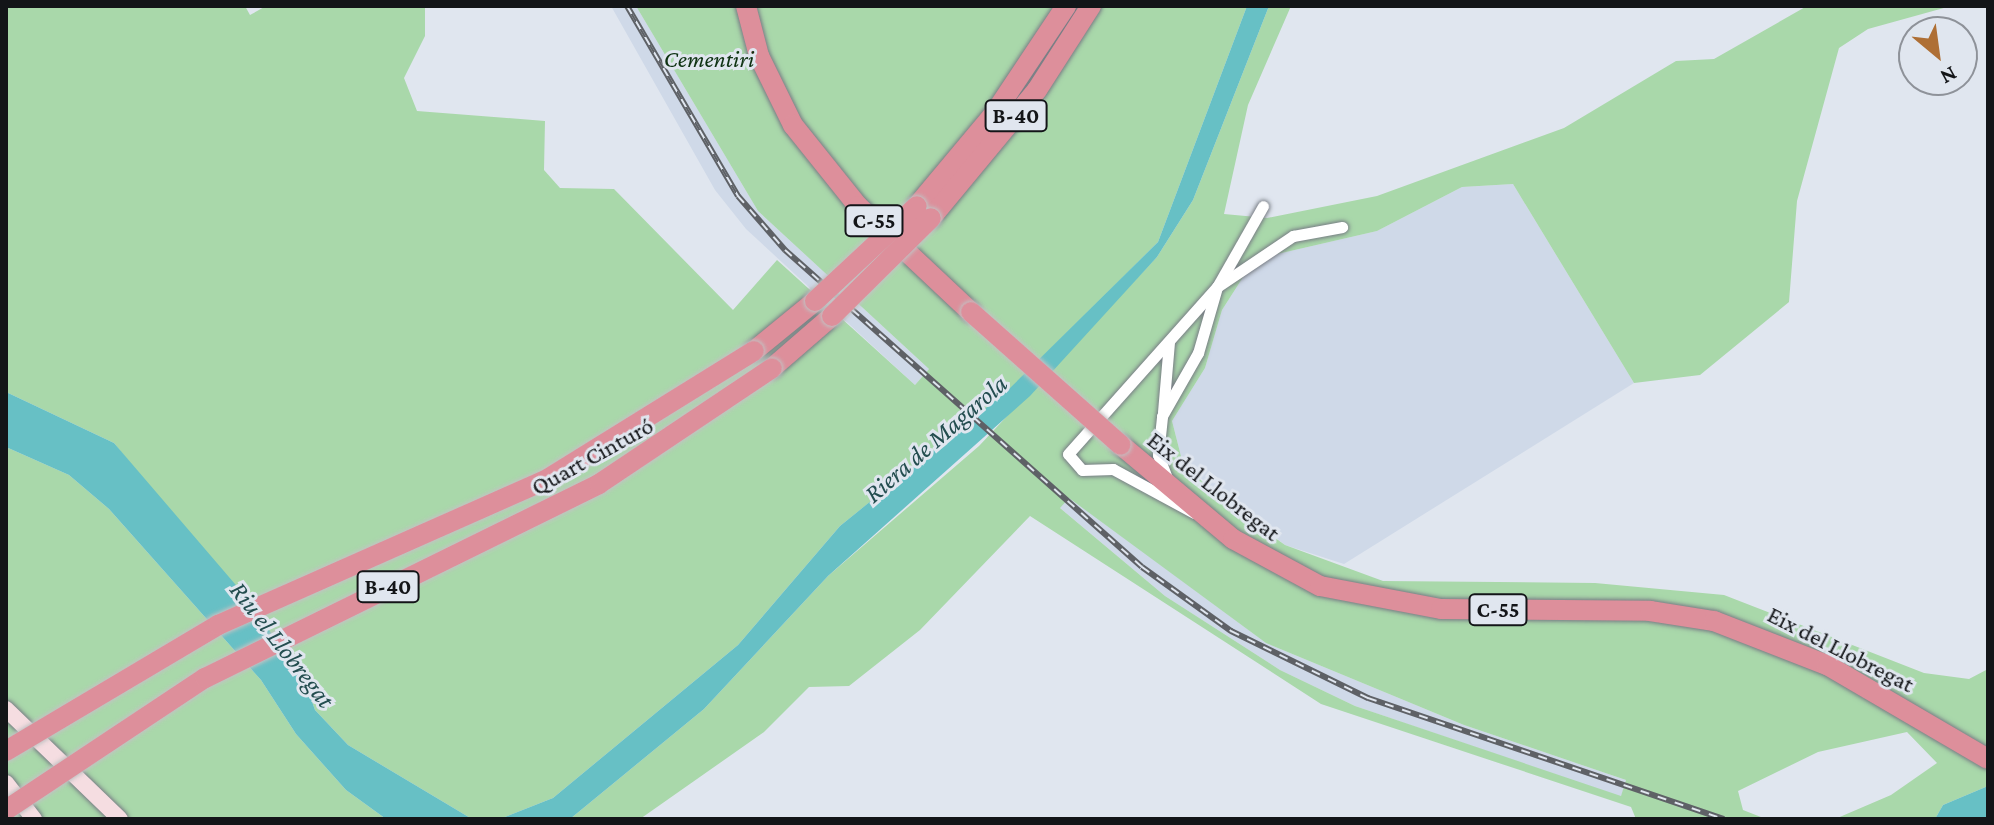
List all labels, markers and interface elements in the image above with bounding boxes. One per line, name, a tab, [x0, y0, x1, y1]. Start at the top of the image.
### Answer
north arrow	[1898, 16, 1978, 96]
park label: Cementiri	[664, 45, 754, 73]
text: N	[1936, 61, 1962, 90]
road number: B-40	[984, 98, 1048, 134]
road number: C-55	[844, 203, 904, 239]
water label: Riera de Magarola	[858, 368, 1014, 510]
street label: Quart Cinturó	[526, 411, 658, 501]
street label: Eix del Llobregat	[1142, 425, 1286, 547]
road number: B-40	[356, 569, 420, 605]
water label: Riu el Llobregat	[223, 576, 341, 714]
road number: C-55	[1468, 592, 1528, 628]
street label: Eix del Llobregat	[1763, 600, 1919, 698]

